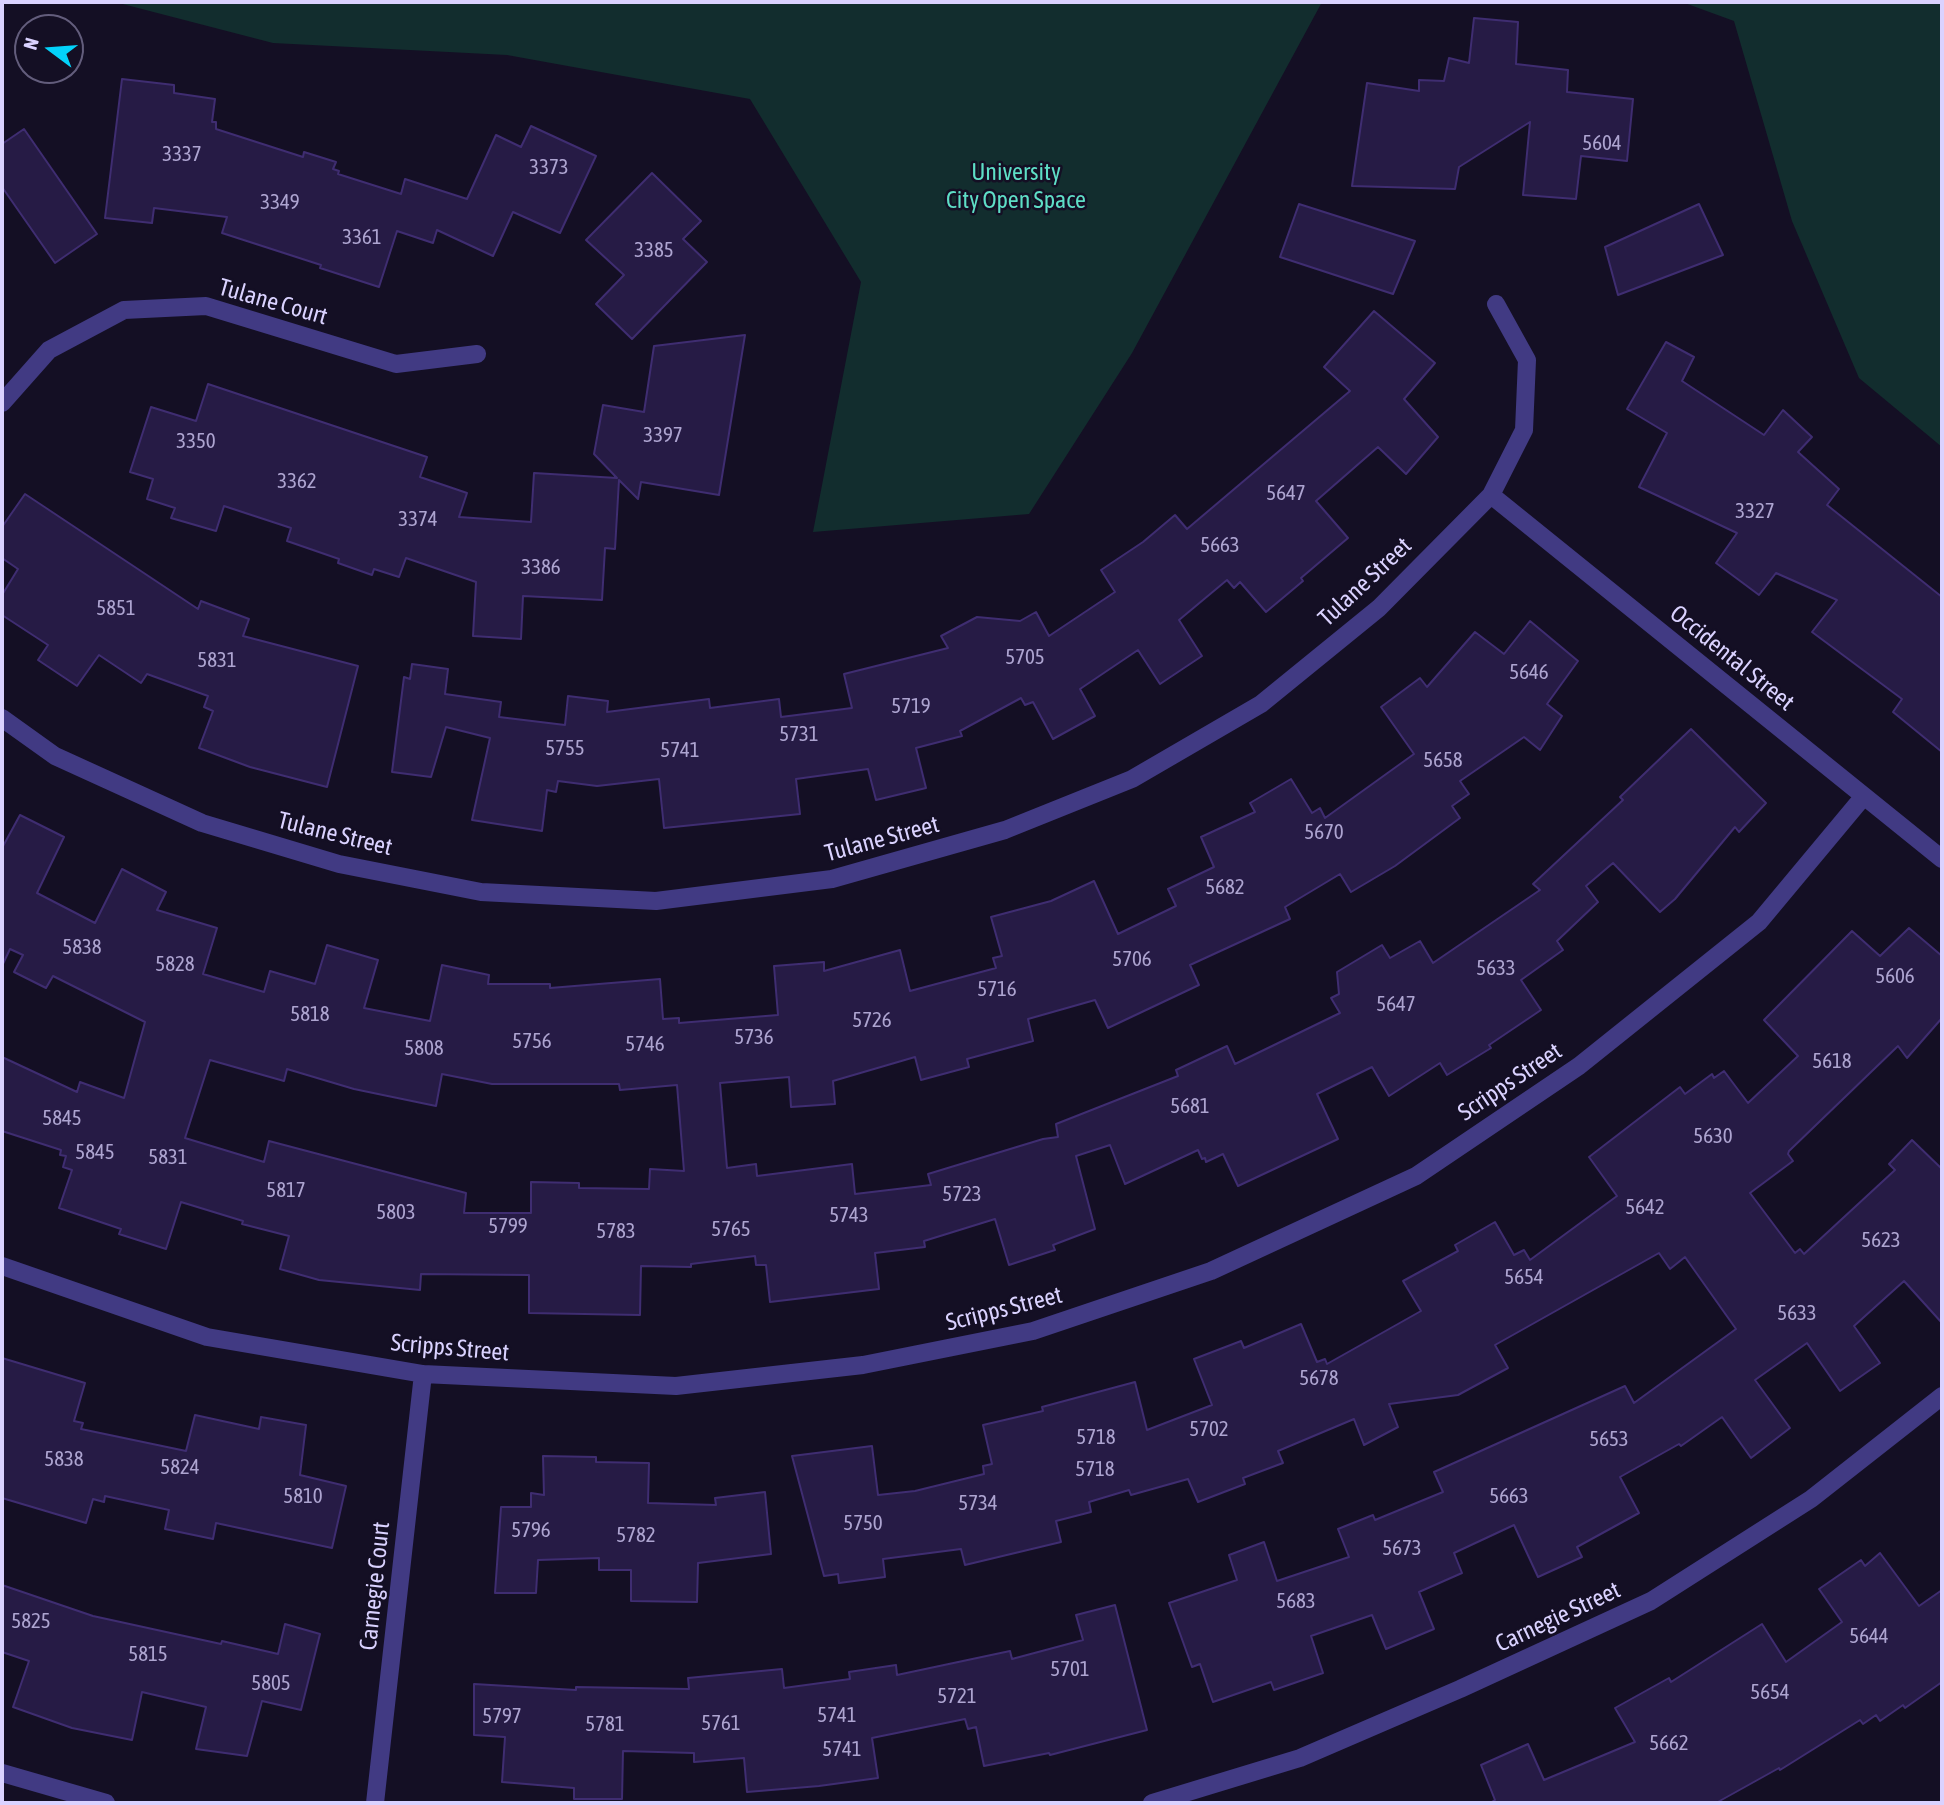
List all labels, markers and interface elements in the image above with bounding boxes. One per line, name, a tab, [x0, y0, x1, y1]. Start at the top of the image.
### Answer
north arrow	[14, 14, 84, 84]
text: N	[19, 35, 43, 52]
house number: 5604	[1582, 130, 1622, 156]
house number: 3337	[162, 141, 202, 167]
house number: 3373	[529, 154, 569, 180]
park label: University City Open Space	[946, 158, 1086, 214]
house number: 3349	[260, 189, 300, 215]
house number: 3361	[342, 224, 382, 250]
house number: 3385	[634, 237, 674, 263]
street label: Tulane Court	[215, 273, 331, 331]
house number: 3397	[643, 422, 683, 448]
house number: 3350	[176, 428, 216, 454]
house number: 3362	[277, 468, 317, 494]
house number: 5647	[1266, 480, 1306, 506]
house number: 3327	[1735, 498, 1775, 524]
house number: 3374	[398, 506, 438, 532]
house number: 5663	[1200, 532, 1240, 558]
street label: Tulane Street	[1312, 532, 1418, 632]
house number: 3386	[521, 554, 561, 580]
house number: 5851	[96, 595, 136, 621]
street label: Occidental Street	[1664, 599, 1800, 717]
house number: 5705	[1005, 644, 1045, 670]
house number: 5831	[197, 647, 237, 673]
house number: 5646	[1509, 659, 1549, 685]
house number: 5719	[891, 693, 931, 719]
house number: 5731	[779, 721, 819, 747]
house number: 5755	[545, 735, 585, 761]
house number: 5741	[660, 737, 700, 763]
house number: 5658	[1423, 747, 1463, 773]
street label: Tulane Street	[275, 806, 395, 862]
street label: Tulane Street	[822, 810, 942, 868]
house number: 5670	[1304, 819, 1344, 845]
house number: 5682	[1205, 874, 1245, 900]
house number: 5838	[62, 934, 102, 960]
house number: 5706	[1112, 946, 1152, 972]
house number: 5828	[155, 951, 195, 977]
house number: 5633	[1476, 955, 1516, 981]
house number: 5606	[1875, 963, 1915, 989]
house number: 5716	[977, 976, 1017, 1002]
house number: 5647	[1376, 991, 1416, 1017]
house number: 5818	[290, 1001, 330, 1027]
house number: 5726	[852, 1007, 892, 1033]
house number: 5736	[734, 1024, 774, 1050]
house number: 5756	[512, 1028, 552, 1054]
house number: 5746	[625, 1031, 665, 1057]
house number: 5808	[404, 1035, 444, 1061]
street label: Scripps Street	[1453, 1037, 1567, 1127]
house number: 5618	[1812, 1048, 1852, 1074]
house number: 5681	[1170, 1093, 1210, 1119]
house number: 5845	[42, 1105, 82, 1131]
house number: 5630	[1693, 1123, 1733, 1149]
house number: 5845	[75, 1139, 115, 1165]
house number: 5831	[148, 1144, 188, 1170]
house number: 5817	[266, 1177, 306, 1203]
house number: 5723	[942, 1181, 982, 1207]
house number: 5642	[1625, 1194, 1665, 1220]
house number: 5803	[376, 1199, 416, 1225]
house number: 5743	[829, 1202, 869, 1228]
house number: 5799	[488, 1213, 528, 1239]
house number: 5765	[711, 1216, 751, 1242]
house number: 5783	[596, 1218, 636, 1244]
house number: 5623	[1861, 1227, 1901, 1253]
house number: 5654	[1504, 1264, 1544, 1290]
street label: Scripps Street	[943, 1281, 1065, 1337]
house number: 5633	[1777, 1300, 1817, 1326]
street label: Scripps Street	[390, 1328, 510, 1368]
house number: 5678	[1299, 1365, 1339, 1391]
house number: 5702	[1189, 1416, 1229, 1442]
house number: 5718	[1076, 1424, 1116, 1450]
house number: 5653	[1589, 1426, 1629, 1452]
house number: 5838	[44, 1446, 84, 1472]
house number: 5824	[160, 1454, 200, 1480]
house number: 5718	[1075, 1456, 1115, 1482]
house number: 5810	[283, 1483, 323, 1509]
house number: 5663	[1489, 1483, 1529, 1509]
house number: 5734	[958, 1490, 998, 1516]
house number: 5750	[843, 1510, 883, 1536]
house number: 5796	[511, 1517, 551, 1543]
street label: Carnegie Court	[354, 1520, 396, 1652]
house number: 5782	[616, 1522, 656, 1548]
house number: 5673	[1382, 1535, 1422, 1561]
street label: Carnegie Street	[1491, 1576, 1625, 1658]
house number: 5683	[1276, 1588, 1316, 1614]
house number: 5825	[11, 1608, 51, 1634]
house number: 5644	[1849, 1623, 1889, 1649]
house number: 5815	[128, 1641, 168, 1667]
house number: 5701	[1050, 1656, 1090, 1682]
house number: 5805	[251, 1670, 291, 1696]
house number: 5654	[1750, 1679, 1790, 1705]
house number: 5721	[937, 1683, 977, 1709]
house number: 5741	[817, 1702, 857, 1728]
house number: 5797	[482, 1703, 522, 1729]
house number: 5761	[701, 1710, 741, 1736]
house number: 5781	[585, 1711, 625, 1737]
house number: 5662	[1649, 1730, 1689, 1756]
house number: 5741	[822, 1736, 862, 1762]

